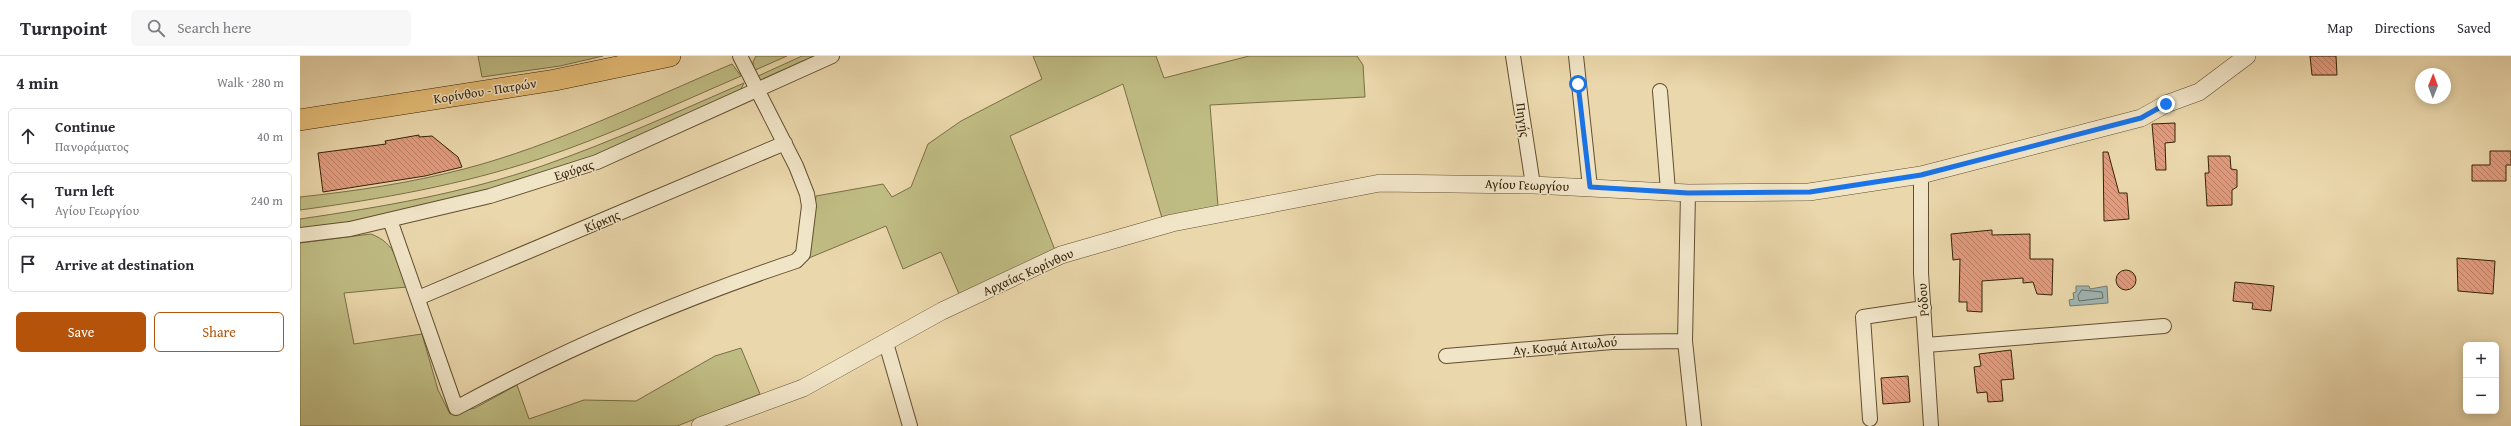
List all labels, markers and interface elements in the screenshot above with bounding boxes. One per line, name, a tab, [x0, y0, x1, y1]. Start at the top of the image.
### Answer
search box	[131, 10, 411, 46]
text: Turnpoint	[20, 14, 107, 42]
icon: search	[145, 17, 167, 39]
text: Search here	[177, 17, 251, 38]
text: Map	[2327, 18, 2353, 38]
text: Directions	[2375, 18, 2435, 38]
text: Saved	[2457, 18, 2491, 38]
north arrow	[2415, 68, 2451, 104]
text: 4 min	[16, 70, 58, 95]
text: Walk · 280 m	[217, 73, 284, 92]
street label: Κορίνθου - Πατρών	[432, 73, 538, 109]
route start	[1569, 75, 1587, 93]
route end	[2157, 95, 2175, 113]
street label: Πηγής	[1511, 102, 1535, 139]
text: Continue	[55, 116, 116, 137]
icon: ahead	[17, 125, 39, 147]
text: 40 m	[257, 127, 283, 146]
text: Πανοράματος	[55, 137, 129, 156]
street label: Εφύρας	[552, 155, 597, 185]
street label: Αγίου Γεωργίου	[1485, 174, 1570, 196]
text: Turn left	[55, 180, 114, 201]
icon: left	[17, 189, 39, 211]
text: 240 m	[251, 191, 283, 210]
text: Αγίου Γεωργίου	[55, 201, 139, 220]
street label: Κίρκης	[581, 205, 623, 237]
street label: Αρχαίας Κορίνθου	[980, 243, 1077, 301]
icon: arrive	[17, 253, 39, 275]
text: Arrive at destination	[55, 254, 194, 275]
street label: Ρόδου	[1912, 282, 1934, 317]
button: Save	[16, 312, 146, 352]
button: Share	[154, 312, 284, 352]
street label: Αγ. Κοσμά Αιτωλού	[1512, 332, 1618, 360]
map controls	[2463, 342, 2499, 414]
button: +	[2463, 342, 2499, 378]
button: −	[2463, 378, 2499, 414]

